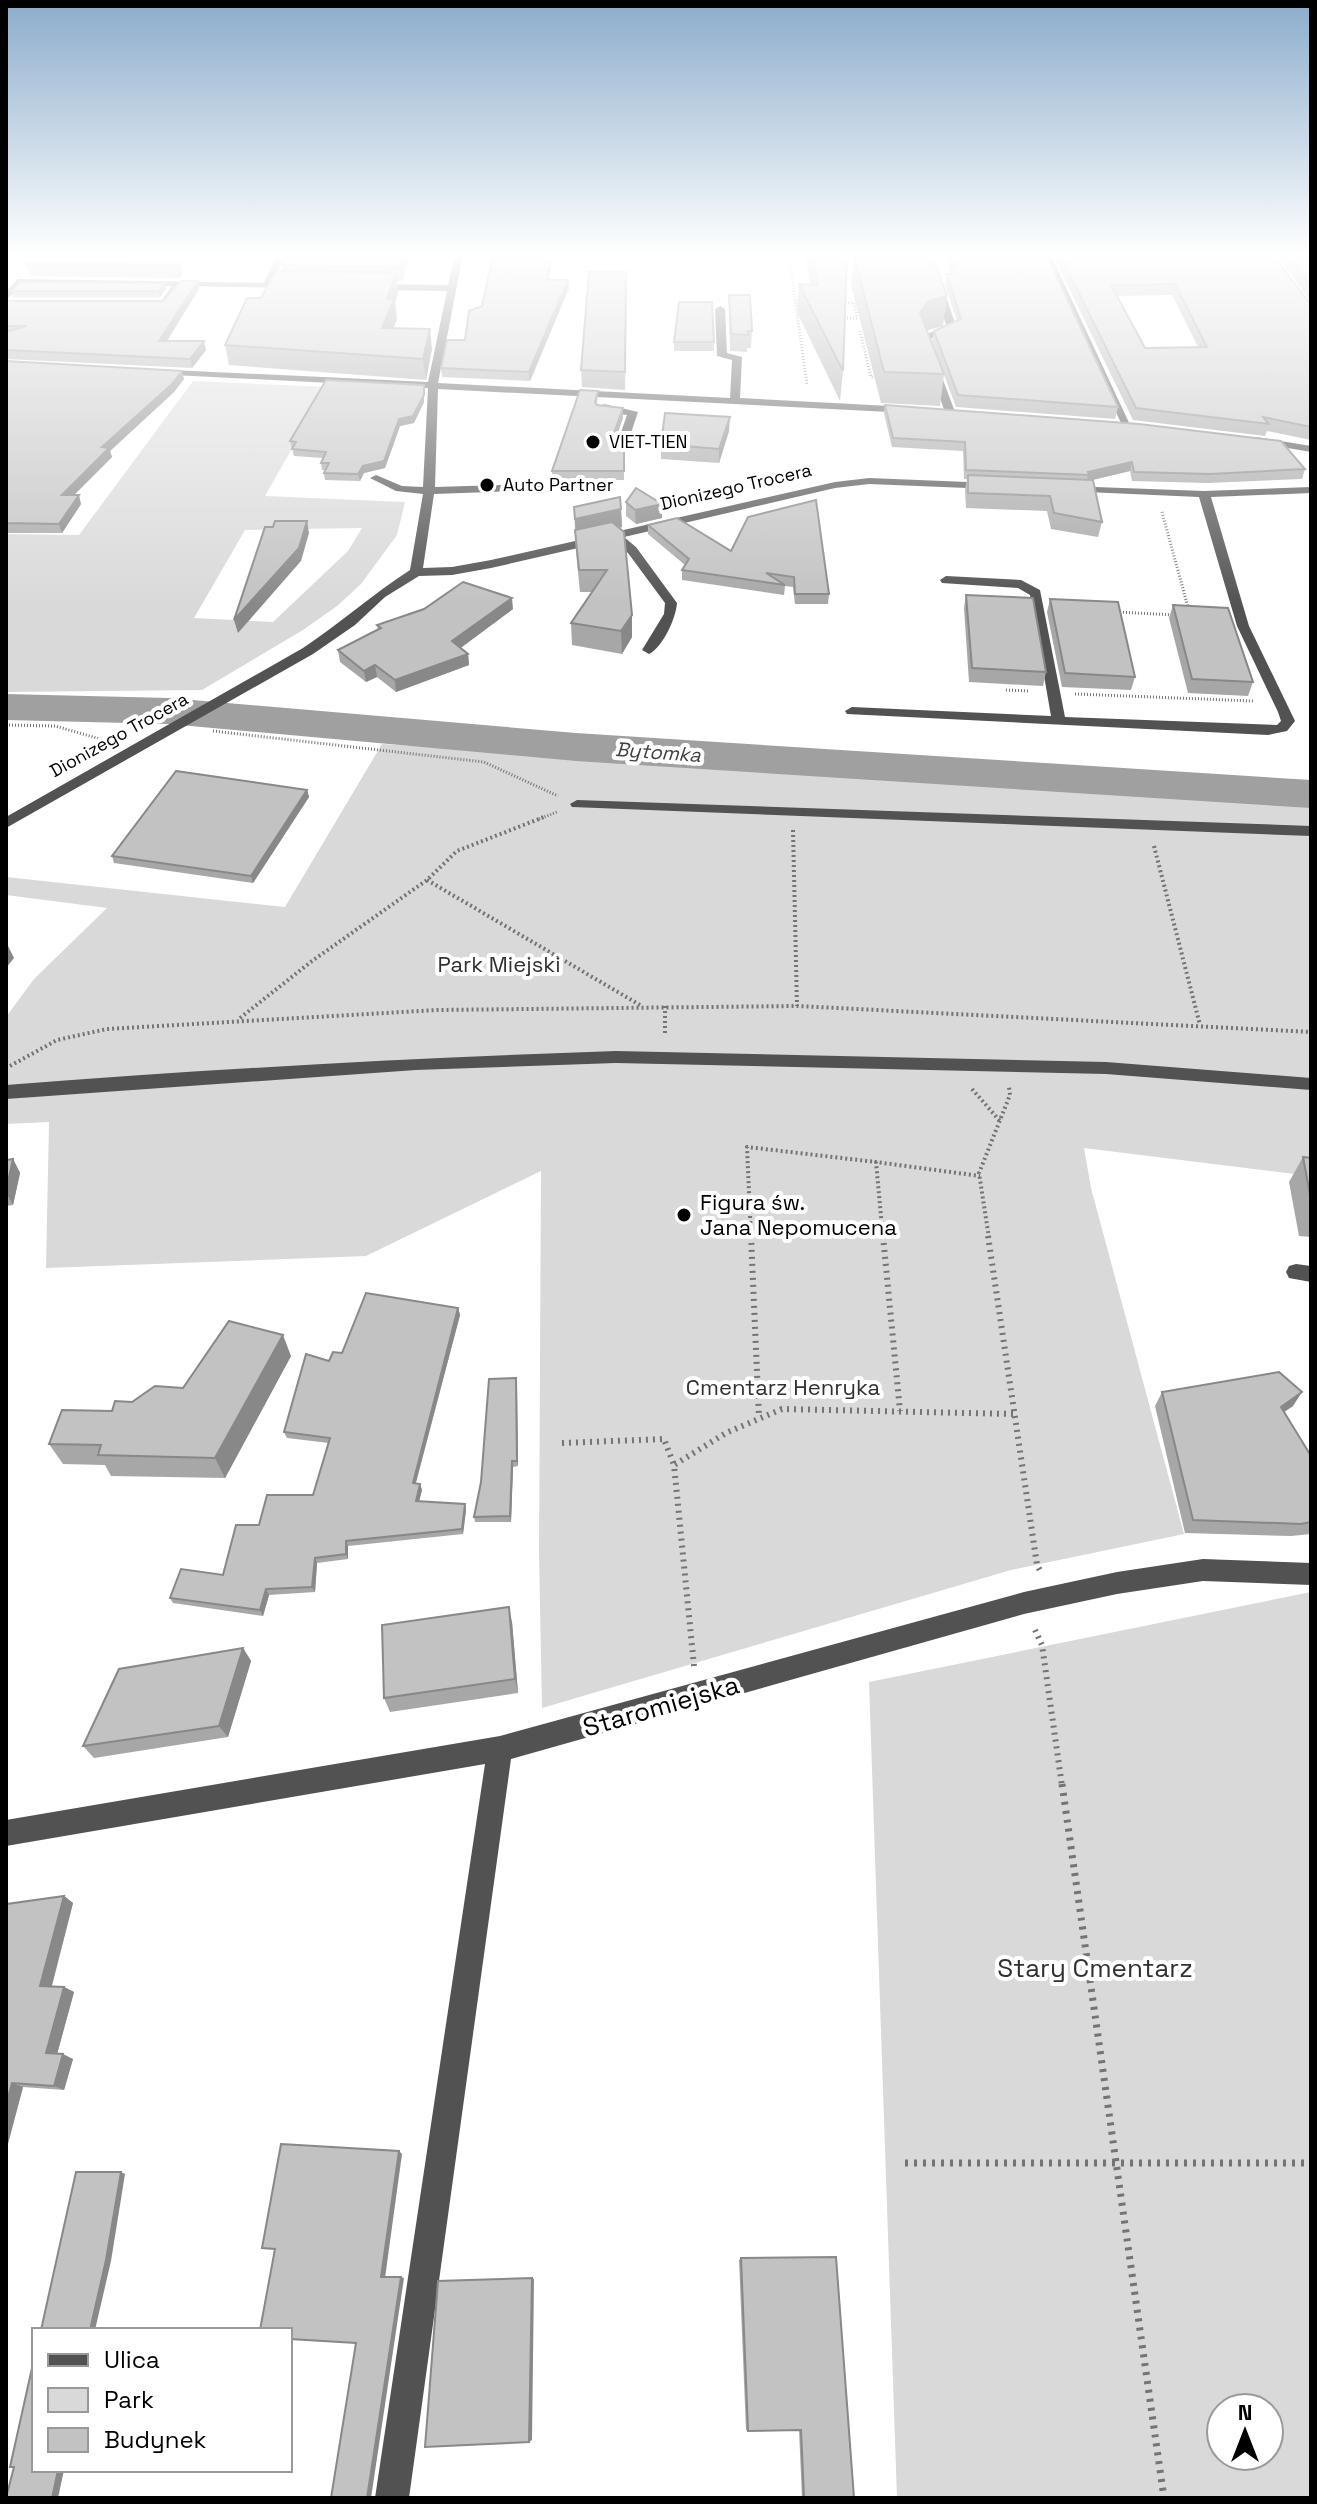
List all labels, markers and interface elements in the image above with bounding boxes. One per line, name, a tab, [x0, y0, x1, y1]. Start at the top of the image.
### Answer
place label: VIET-TIEN	[609, 430, 688, 453]
marker: VIET-TIEN	[584, 433, 602, 451]
street label: Dionizego Trocera	[658, 458, 814, 515]
place label: Auto Partner	[503, 473, 614, 496]
marker: Auto Partner	[478, 476, 496, 494]
street label: Dionizego Trocera	[46, 687, 192, 782]
water label: Bytomka	[614, 736, 702, 768]
park label: Park Miejski	[437, 950, 561, 978]
place label: Figura św. Jana Nepomucena	[700, 1188, 897, 1241]
marker: Figura św. Jana Nepomucena	[675, 1206, 693, 1224]
park label: Cmentarz Henryka	[686, 1373, 880, 1401]
street label: Staromiejska	[579, 1667, 743, 1745]
park label: Stary Cmentarz	[997, 1951, 1193, 1985]
legend	[32, 2328, 292, 2472]
text: Ulica	[104, 2344, 160, 2375]
text: Park	[104, 2384, 154, 2415]
north arrow	[1205, 2392, 1285, 2472]
text: N	[1238, 2398, 1252, 2426]
text: Budynek	[104, 2424, 207, 2455]

